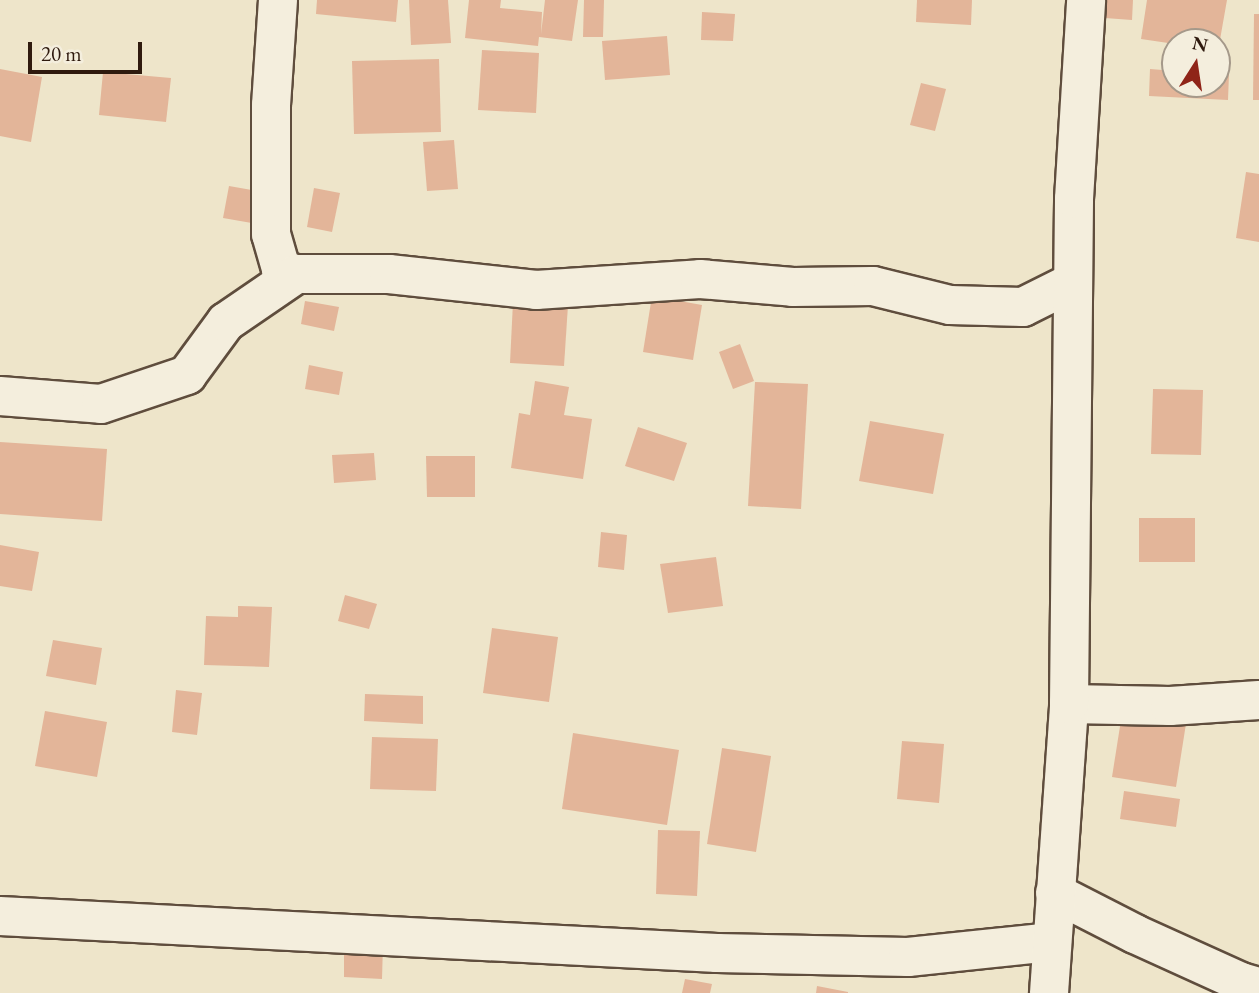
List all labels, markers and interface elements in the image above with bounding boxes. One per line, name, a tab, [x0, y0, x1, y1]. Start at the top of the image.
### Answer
scale bar	[32, 28, 145, 72]
north arrow	[1161, 28, 1231, 98]
text: N	[1190, 30, 1210, 58]
text: 20 m	[41, 40, 82, 67]

